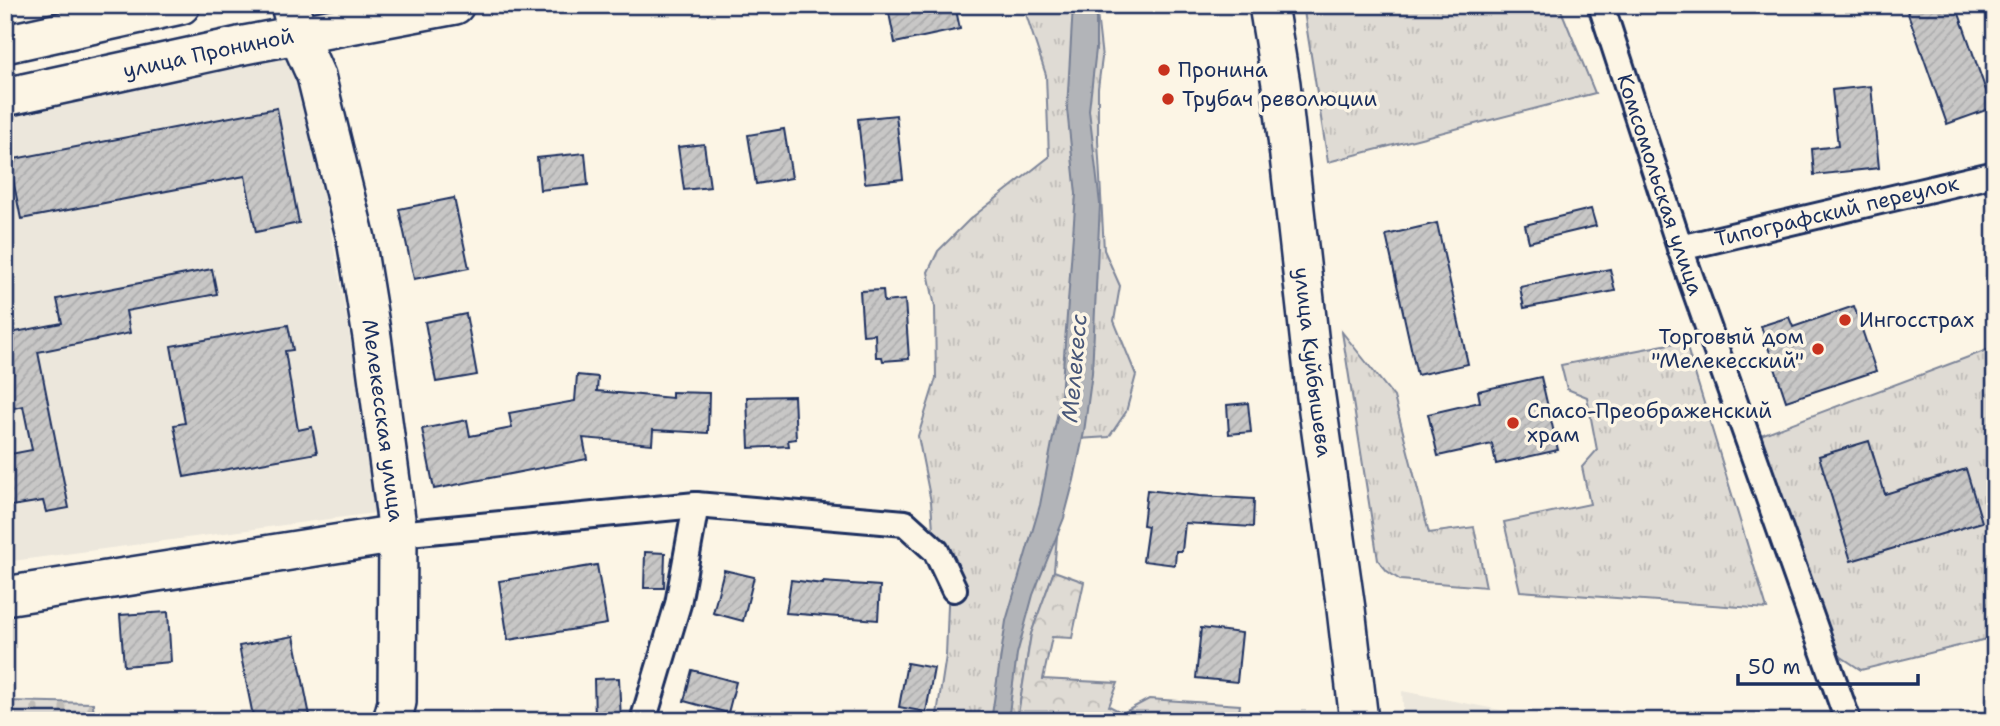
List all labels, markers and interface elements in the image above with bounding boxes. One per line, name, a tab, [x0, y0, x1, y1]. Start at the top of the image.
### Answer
street label: улица Прониной	[120, 22, 296, 85]
place label: Пронина	[1178, 56, 1268, 84]
marker: Пронина	[1156, 62, 1172, 78]
street label: Комсомольская улица	[1610, 70, 1710, 299]
place label: Трубач революции	[1182, 85, 1377, 113]
marker: Трубач революции	[1160, 91, 1176, 107]
street label: Типографский переулок	[1712, 169, 1962, 253]
street label: улица Куйбышева	[1287, 266, 1338, 459]
place label: Ингосстрах	[1859, 306, 1974, 334]
water label: Мелекесс	[1054, 312, 1094, 424]
marker: Ингосстрах	[1837, 312, 1853, 328]
street label: Мелекесская улица	[355, 317, 410, 523]
place label: Торговый дом "Мелекесский"	[1651, 323, 1804, 375]
marker: Торговый дом "Мелекесский"	[1810, 341, 1826, 357]
place label: Спасо-Преображенский храм	[1527, 397, 1772, 449]
marker: Спасо-Преображенский храм	[1505, 415, 1521, 431]
scale bar	[1738, 642, 1918, 686]
text: 50 m	[1748, 653, 1801, 681]

